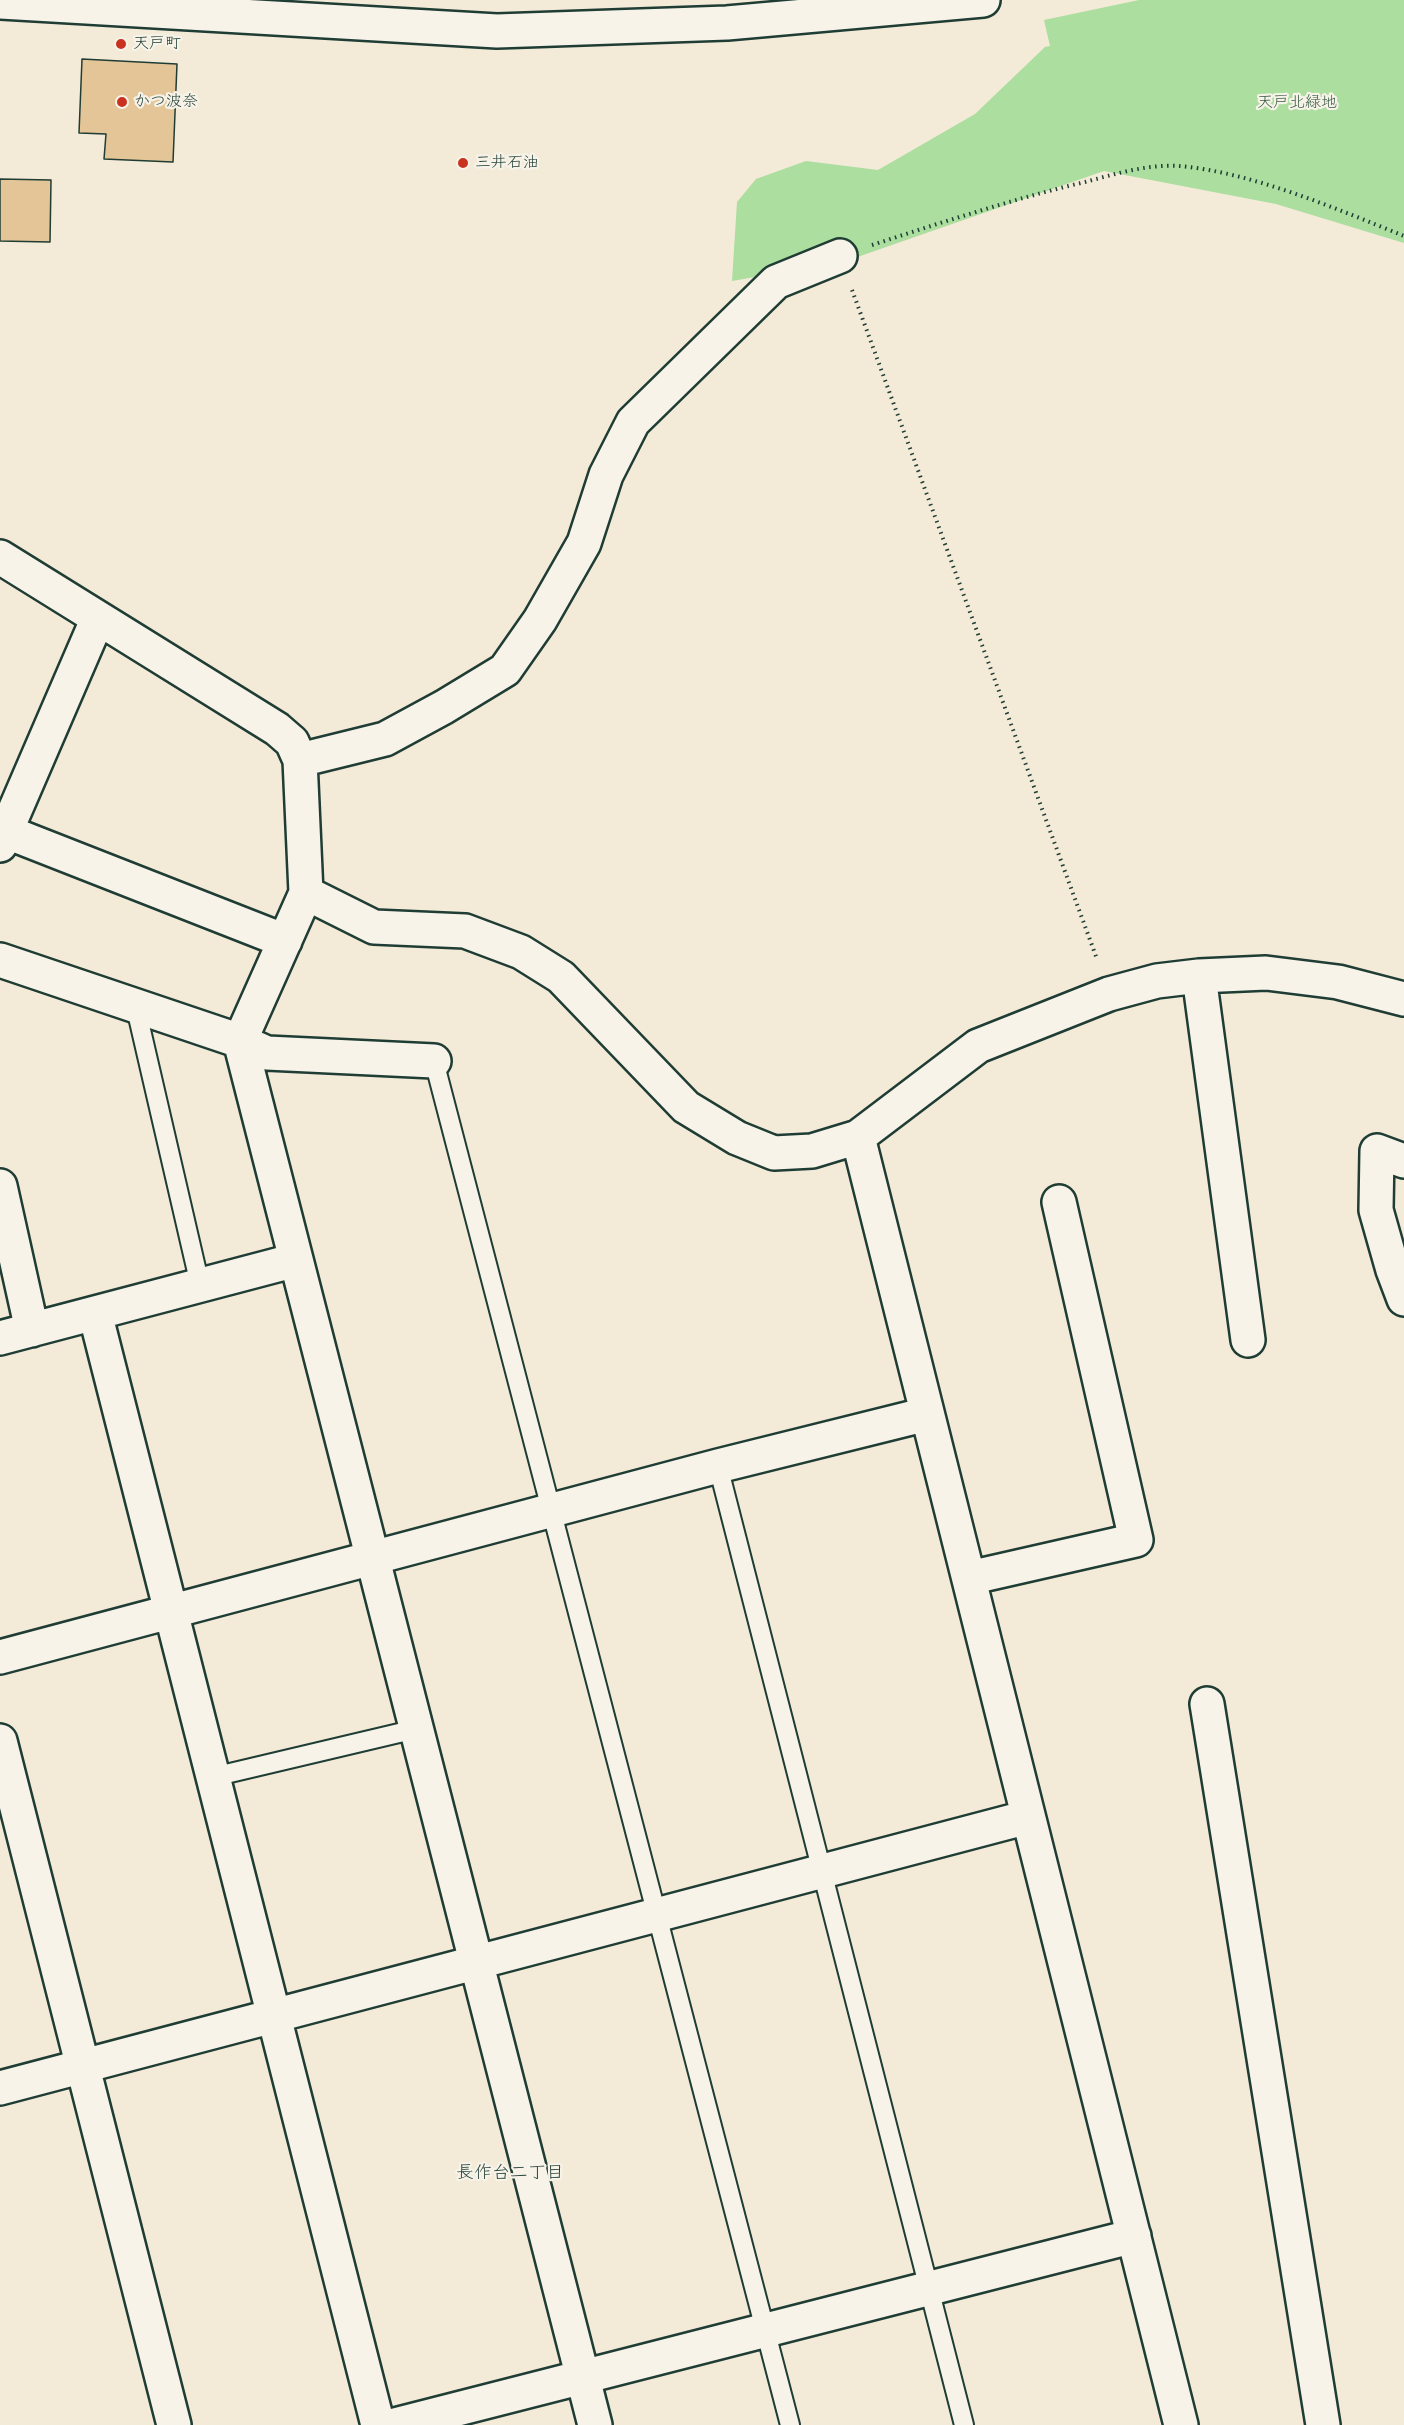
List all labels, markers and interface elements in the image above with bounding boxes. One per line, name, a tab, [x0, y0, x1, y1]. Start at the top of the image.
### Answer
place label: 天戸町	[133, 34, 181, 54]
marker: 天戸町	[114, 37, 128, 51]
place label: かつ波奈	[134, 92, 198, 112]
park label: 天戸北緑地	[1257, 93, 1337, 113]
marker: かつ波奈	[115, 95, 129, 109]
place label: 三井石油	[475, 153, 539, 173]
marker: 三井石油	[456, 156, 470, 170]
district label: 長作台二丁目	[456, 2162, 564, 2184]

